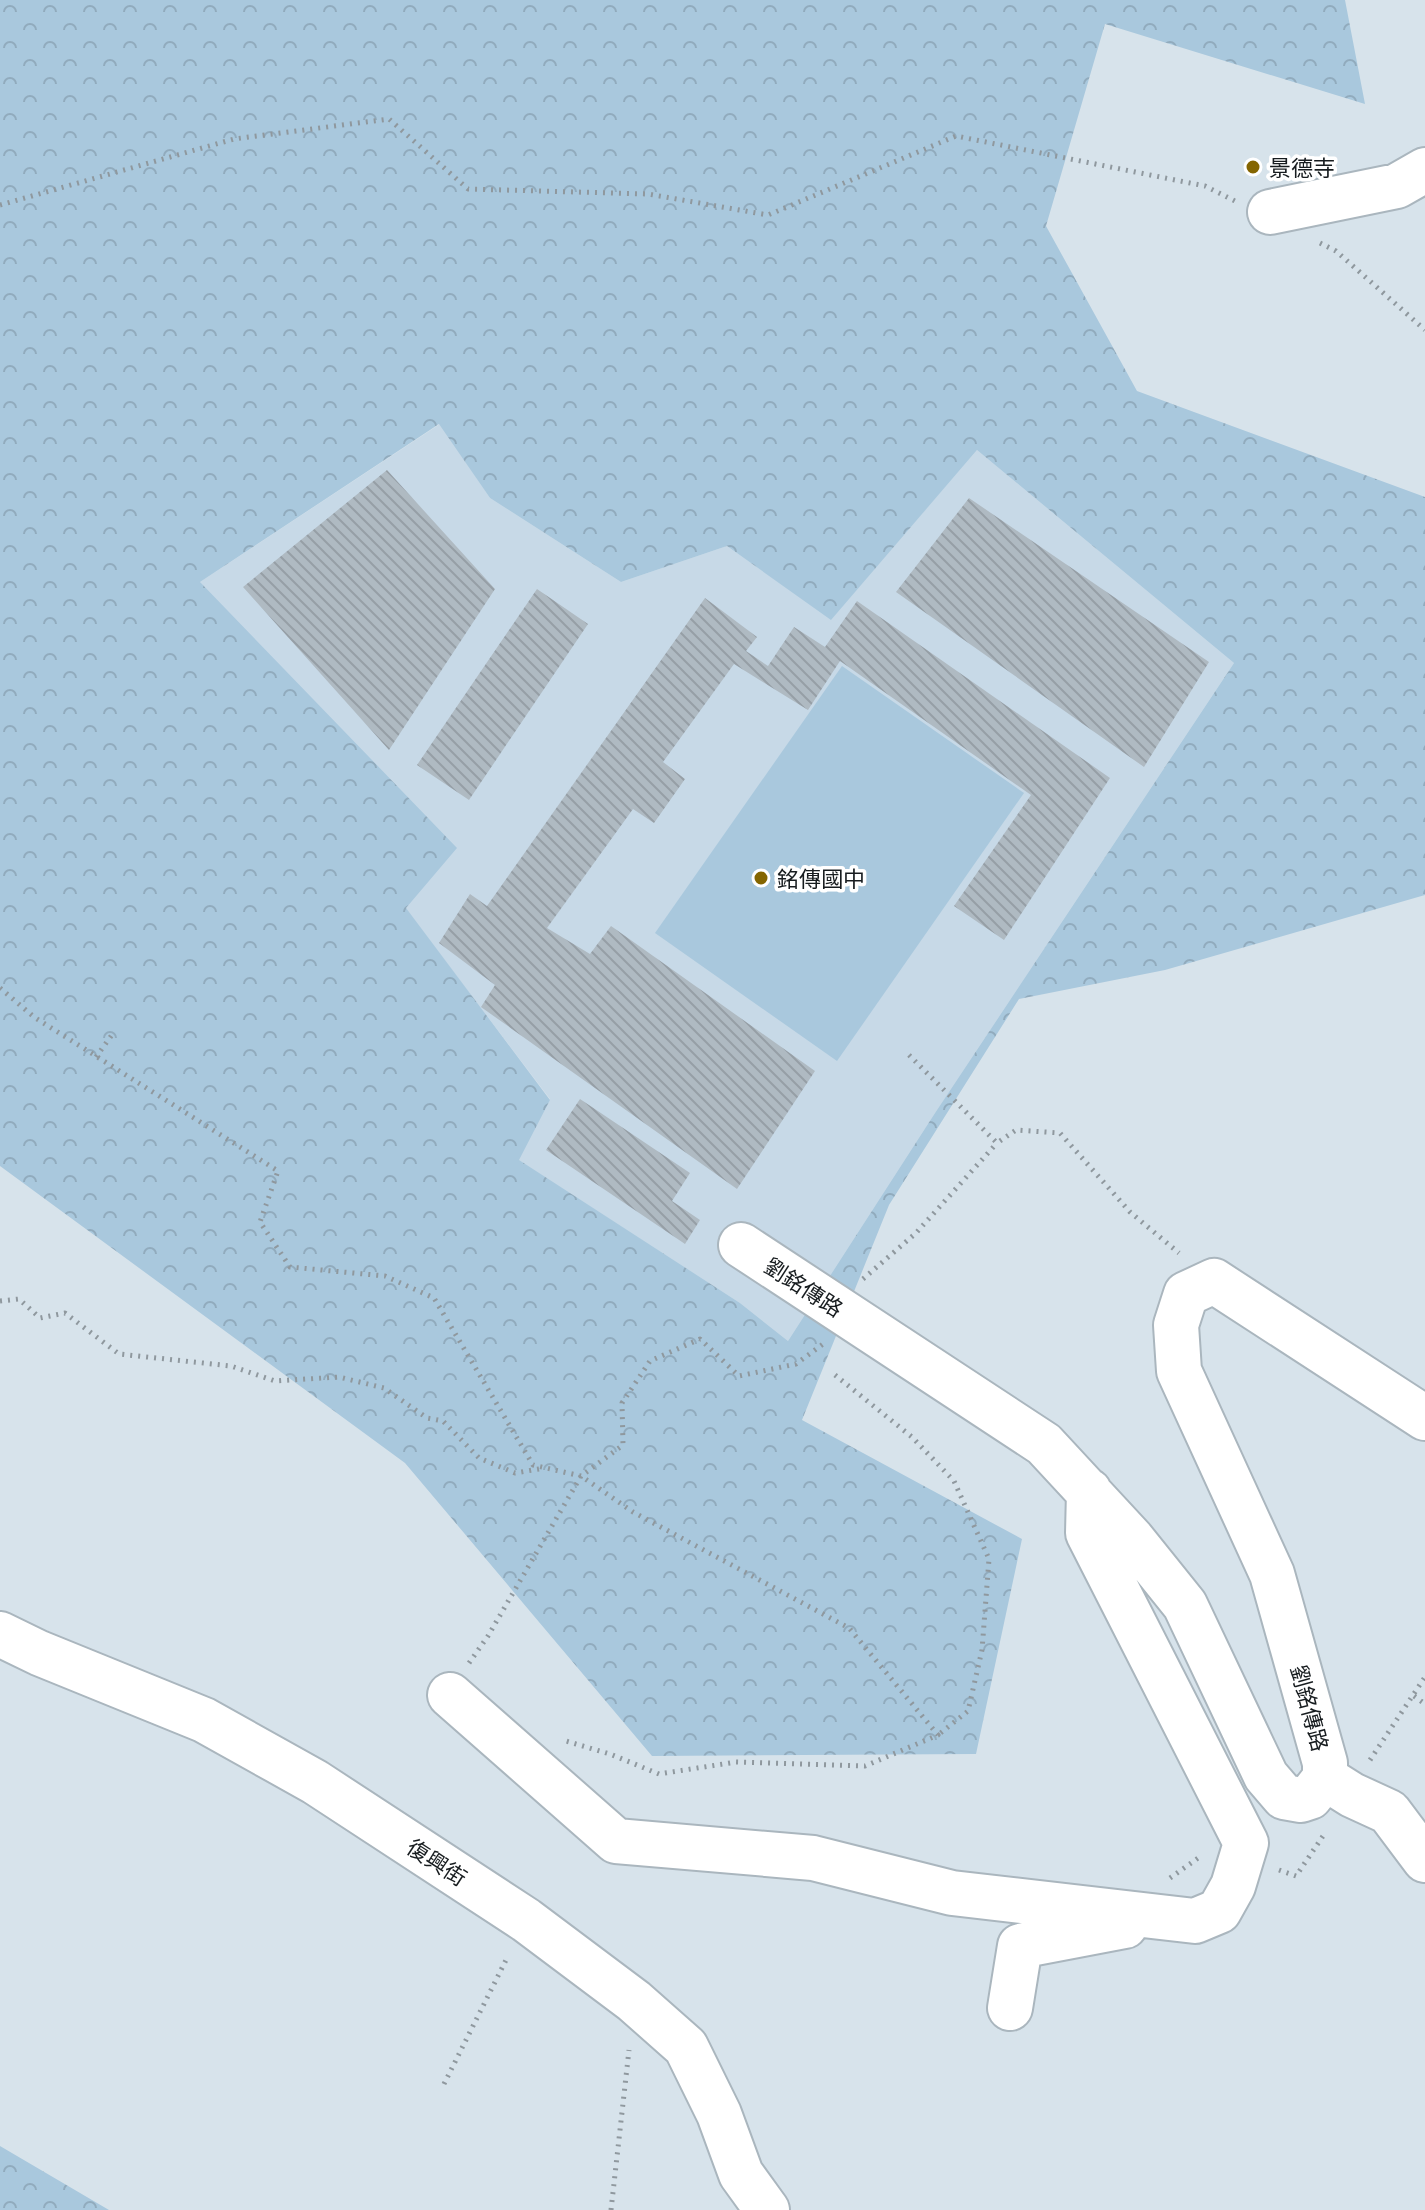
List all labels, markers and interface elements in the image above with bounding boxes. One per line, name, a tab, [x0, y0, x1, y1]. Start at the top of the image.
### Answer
place label: 景德寺	[1269, 154, 1335, 181]
marker: 景德寺	[1244, 158, 1262, 176]
place label: 銘傳國中	[777, 865, 865, 892]
marker: 銘傳國中	[752, 869, 770, 887]
street label: 劉銘傳路	[760, 1252, 848, 1322]
street label: 劉銘傳路	[1286, 1662, 1334, 1754]
street label: 復興街	[402, 1833, 472, 1891]

